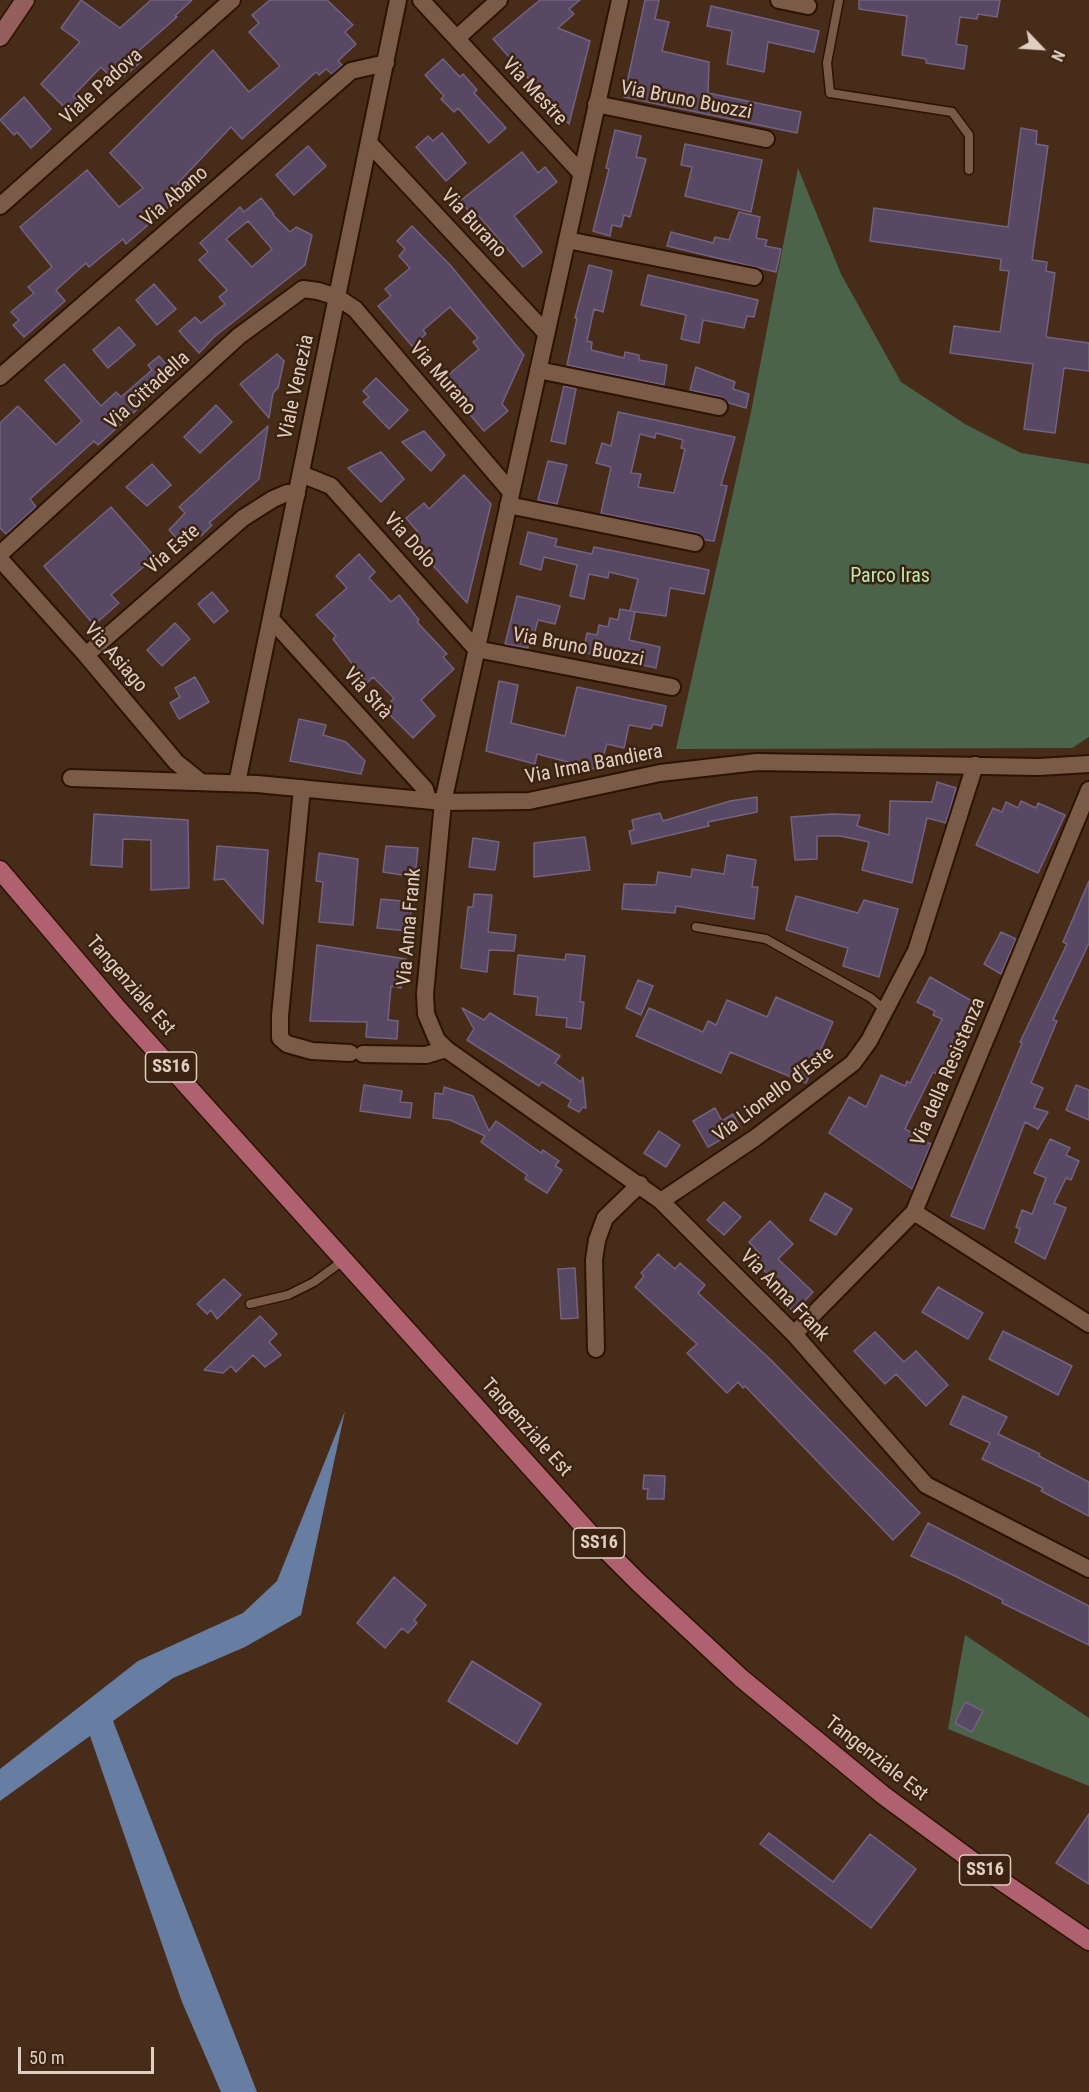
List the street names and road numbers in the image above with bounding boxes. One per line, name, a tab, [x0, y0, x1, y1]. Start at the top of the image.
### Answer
street label: Viale Padova	[56, 44, 148, 130]
street label: Via Mestre	[496, 53, 572, 131]
street label: Via Bruno Buozzi	[618, 76, 754, 126]
street label: Via Abano	[137, 161, 213, 233]
street label: Via Burano	[435, 185, 511, 263]
street label: Viale Venezia	[274, 333, 320, 441]
street label: Via Murano	[404, 337, 480, 421]
street label: Via Cittadella	[101, 347, 195, 435]
street label: Via Dolo	[378, 508, 440, 574]
street label: Via Este	[141, 520, 205, 580]
street label: Via Asiago	[78, 618, 152, 698]
street label: Via Bruno Buozzi	[510, 623, 646, 673]
street label: Via Strà	[337, 663, 397, 725]
street label: Via Irma Bandiera	[523, 740, 665, 790]
street label: Via Anna Frank	[393, 867, 427, 987]
street label: Tangenziale Est	[80, 931, 180, 1041]
street label: Via della Resistenza	[907, 994, 991, 1150]
street label: Via Lionello d'Este	[709, 1042, 839, 1148]
road number: SS16	[146, 1052, 196, 1082]
street label: Via Anna Frank	[734, 1245, 834, 1347]
street label: Tangenziale Est	[476, 1374, 576, 1482]
road number: SS16	[574, 1528, 624, 1558]
street label: Tangenziale Est	[820, 1711, 932, 1807]
road number: SS16	[960, 1855, 1010, 1885]

